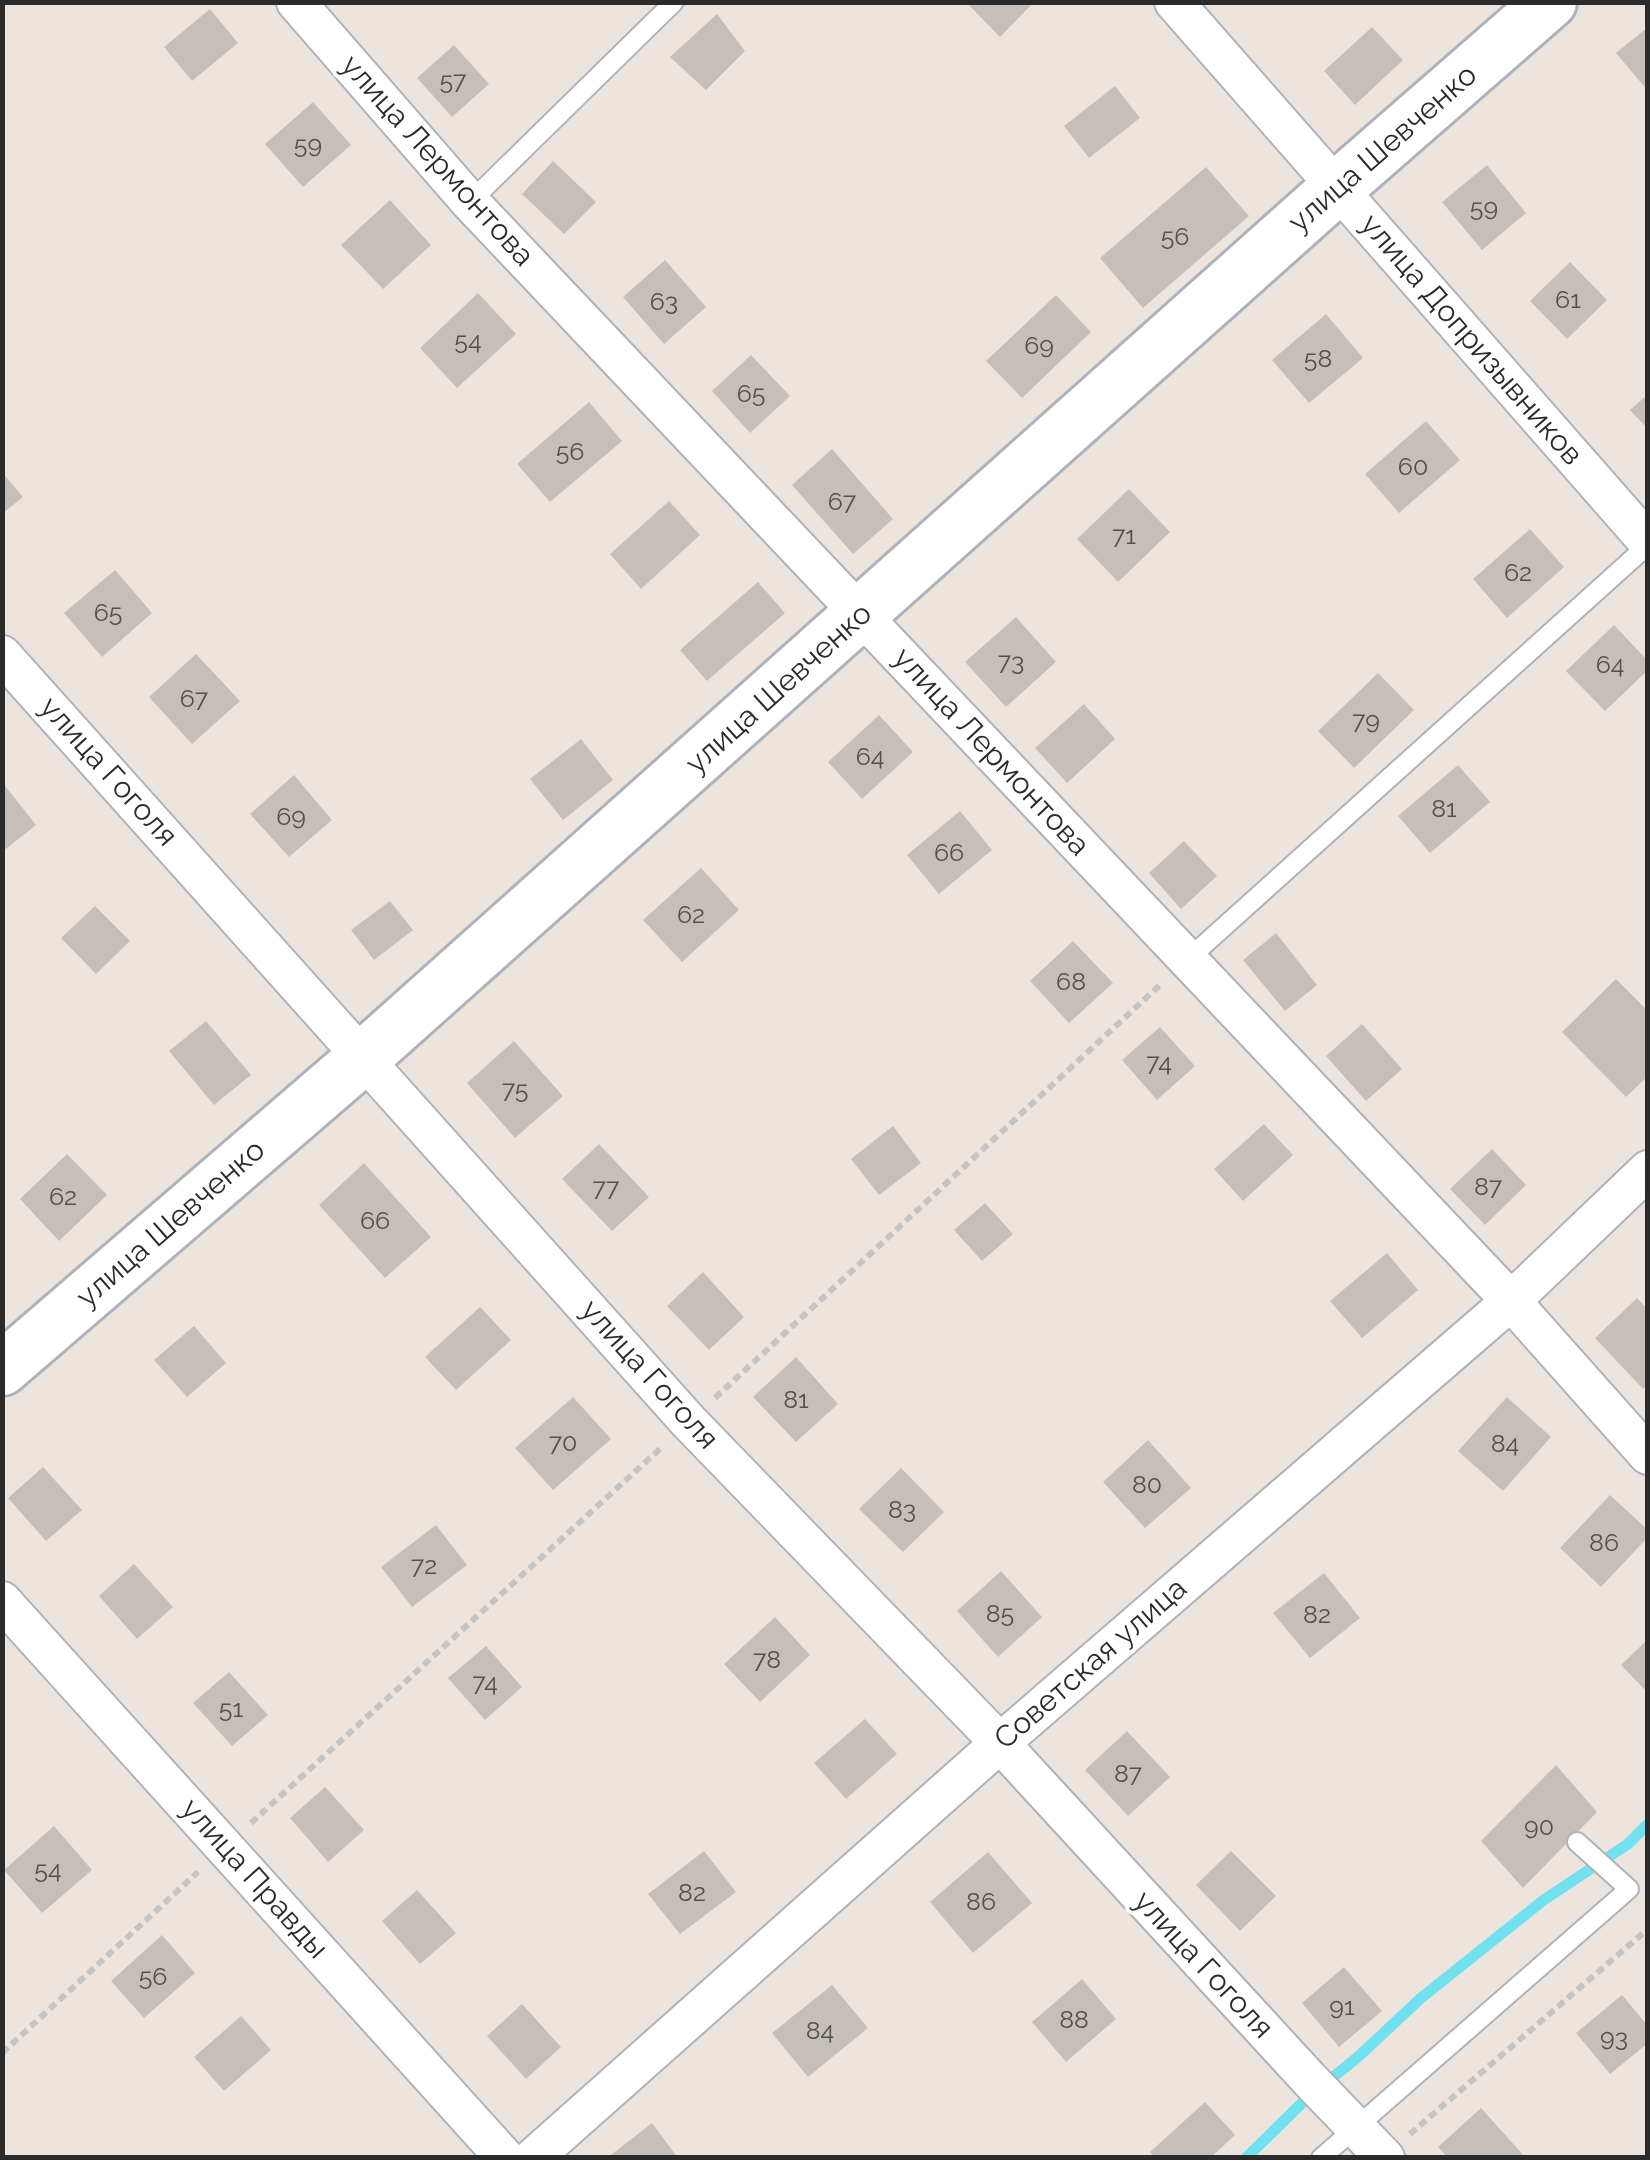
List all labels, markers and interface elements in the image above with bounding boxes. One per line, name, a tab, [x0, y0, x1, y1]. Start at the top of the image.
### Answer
street label: улица Лермонтова	[333, 48, 541, 274]
street label: улица Шевченко	[1281, 57, 1485, 241]
house number: 57	[440, 66, 466, 96]
house number: 59	[294, 130, 322, 160]
house number: 59	[1470, 193, 1498, 223]
street label: улица Допризывников	[1352, 207, 1590, 473]
house number: 56	[1161, 222, 1189, 252]
house number: 61	[1555, 285, 1581, 315]
house number: 63	[650, 287, 678, 317]
house number: 54	[454, 326, 482, 356]
house number: 69	[1024, 331, 1054, 361]
house number: 58	[1304, 344, 1332, 374]
house number: 65	[737, 379, 765, 409]
house number: 56	[556, 437, 584, 467]
house number: 60	[1398, 452, 1428, 482]
house number: 67	[828, 487, 856, 517]
house number: 71	[1112, 521, 1136, 551]
house number: 62	[1504, 558, 1532, 588]
street label: улица Шевченко	[679, 596, 879, 782]
house number: 65	[94, 598, 122, 628]
street label: улица Лермонтова	[885, 640, 1097, 864]
house number: 73	[998, 647, 1024, 677]
house number: 64	[1596, 650, 1624, 680]
house number: 67	[180, 684, 208, 714]
street label: улица Гоголя	[32, 690, 184, 854]
house number: 79	[1352, 706, 1380, 736]
house number: 64	[856, 742, 884, 772]
house number: 81	[1431, 794, 1457, 824]
house number: 69	[276, 802, 306, 832]
house number: 66	[934, 838, 964, 868]
house number: 62	[677, 900, 705, 930]
house number: 68	[1056, 967, 1086, 997]
house number: 74	[1146, 1048, 1172, 1078]
house number: 75	[502, 1075, 528, 1105]
street label: улица Шевченко	[69, 1132, 273, 1316]
house number: 87	[1474, 1172, 1502, 1202]
house number: 77	[593, 1173, 619, 1203]
house number: 62	[49, 1182, 77, 1212]
house number: 66	[360, 1206, 390, 1236]
street label: улица Гоголя	[573, 1293, 725, 1457]
house number: 81	[783, 1385, 809, 1415]
house number: 70	[549, 1428, 577, 1458]
house number: 84	[1491, 1429, 1519, 1459]
house number: 80	[1132, 1470, 1162, 1500]
house number: 83	[888, 1495, 916, 1525]
house number: 86	[1589, 1528, 1619, 1558]
house number: 72	[411, 1551, 437, 1581]
street label: Советская улица	[988, 1571, 1194, 1757]
house number: 85	[986, 1599, 1014, 1629]
house number: 82	[1303, 1600, 1331, 1630]
house number: 78	[753, 1645, 781, 1675]
house number: 74	[472, 1668, 498, 1698]
house number: 51	[219, 1694, 243, 1724]
house number: 87	[1114, 1759, 1142, 1789]
street label: улица Правды	[173, 1792, 335, 1966]
house number: 90	[1524, 1812, 1554, 1842]
house number: 54	[34, 1855, 62, 1885]
house number: 82	[678, 1878, 706, 1908]
street label: улица Гоголя	[1126, 1884, 1280, 2046]
house number: 86	[966, 1887, 996, 1917]
house number: 56	[139, 1962, 167, 1992]
house number: 91	[1329, 1992, 1355, 2022]
house number: 88	[1059, 2005, 1089, 2035]
house number: 84	[806, 2016, 834, 2046]
house number: 93	[1600, 2023, 1628, 2053]

